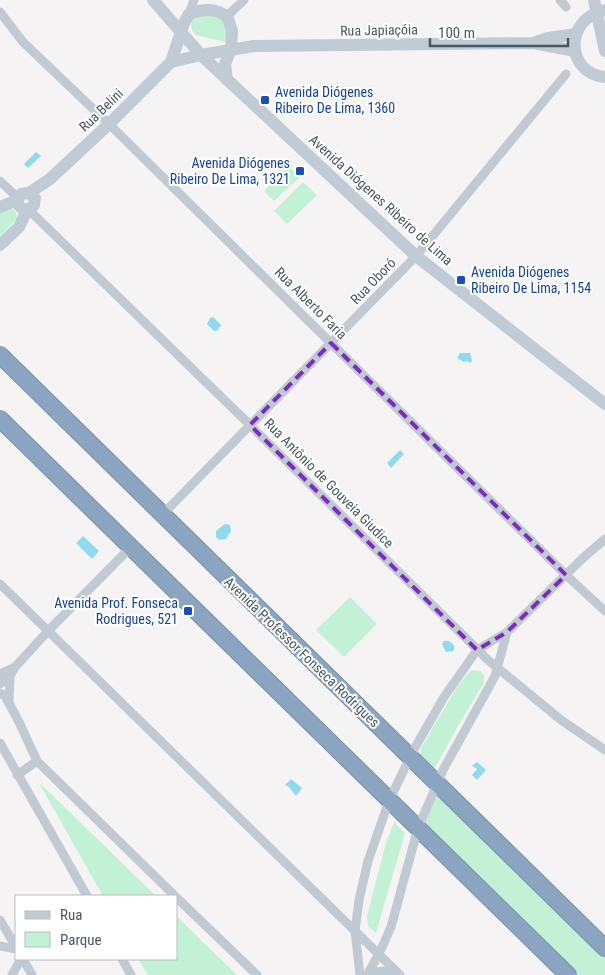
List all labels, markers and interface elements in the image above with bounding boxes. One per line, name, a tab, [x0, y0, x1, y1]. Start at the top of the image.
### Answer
scale bar	[430, 15, 568, 47]
street label: Rua Japiaçóia	[340, 21, 418, 39]
text: 100 m	[438, 24, 475, 42]
place label: Avenida Diógenes Ribeiro De Lima, 1360	[275, 84, 395, 116]
street label: Rua Belini	[76, 85, 126, 135]
marker: Avenida Diógenes Ribeiro De Lima, 1360	[259, 94, 271, 106]
street label: Avenida Diógenes Ribeiro de Lima	[306, 131, 456, 269]
place label: Avenida Diógenes Ribeiro De Lima, 1321	[170, 155, 290, 187]
marker: Avenida Diógenes Ribeiro De Lima, 1321	[294, 165, 306, 177]
street label: Rua Oboró	[347, 255, 399, 307]
street label: Rua Alberto Faria	[272, 264, 350, 342]
place label: Avenida Diógenes Ribeiro De Lima, 1154	[471, 264, 591, 296]
marker: Avenida Diógenes Ribeiro De Lima, 1154	[455, 274, 467, 286]
street label: Rua Antônio de Gouveia Giudice	[261, 415, 397, 551]
street label: Avenida Professor Fonseca Rodrigues	[221, 574, 383, 730]
place label: Avenida Prof. Fonseca Rodrigues, 521	[54, 595, 178, 627]
marker: Avenida Prof. Fonseca Rodrigues, 521	[182, 605, 194, 617]
legend	[15, 895, 178, 960]
text: Rua	[60, 906, 82, 924]
text: Parque	[60, 931, 102, 949]

